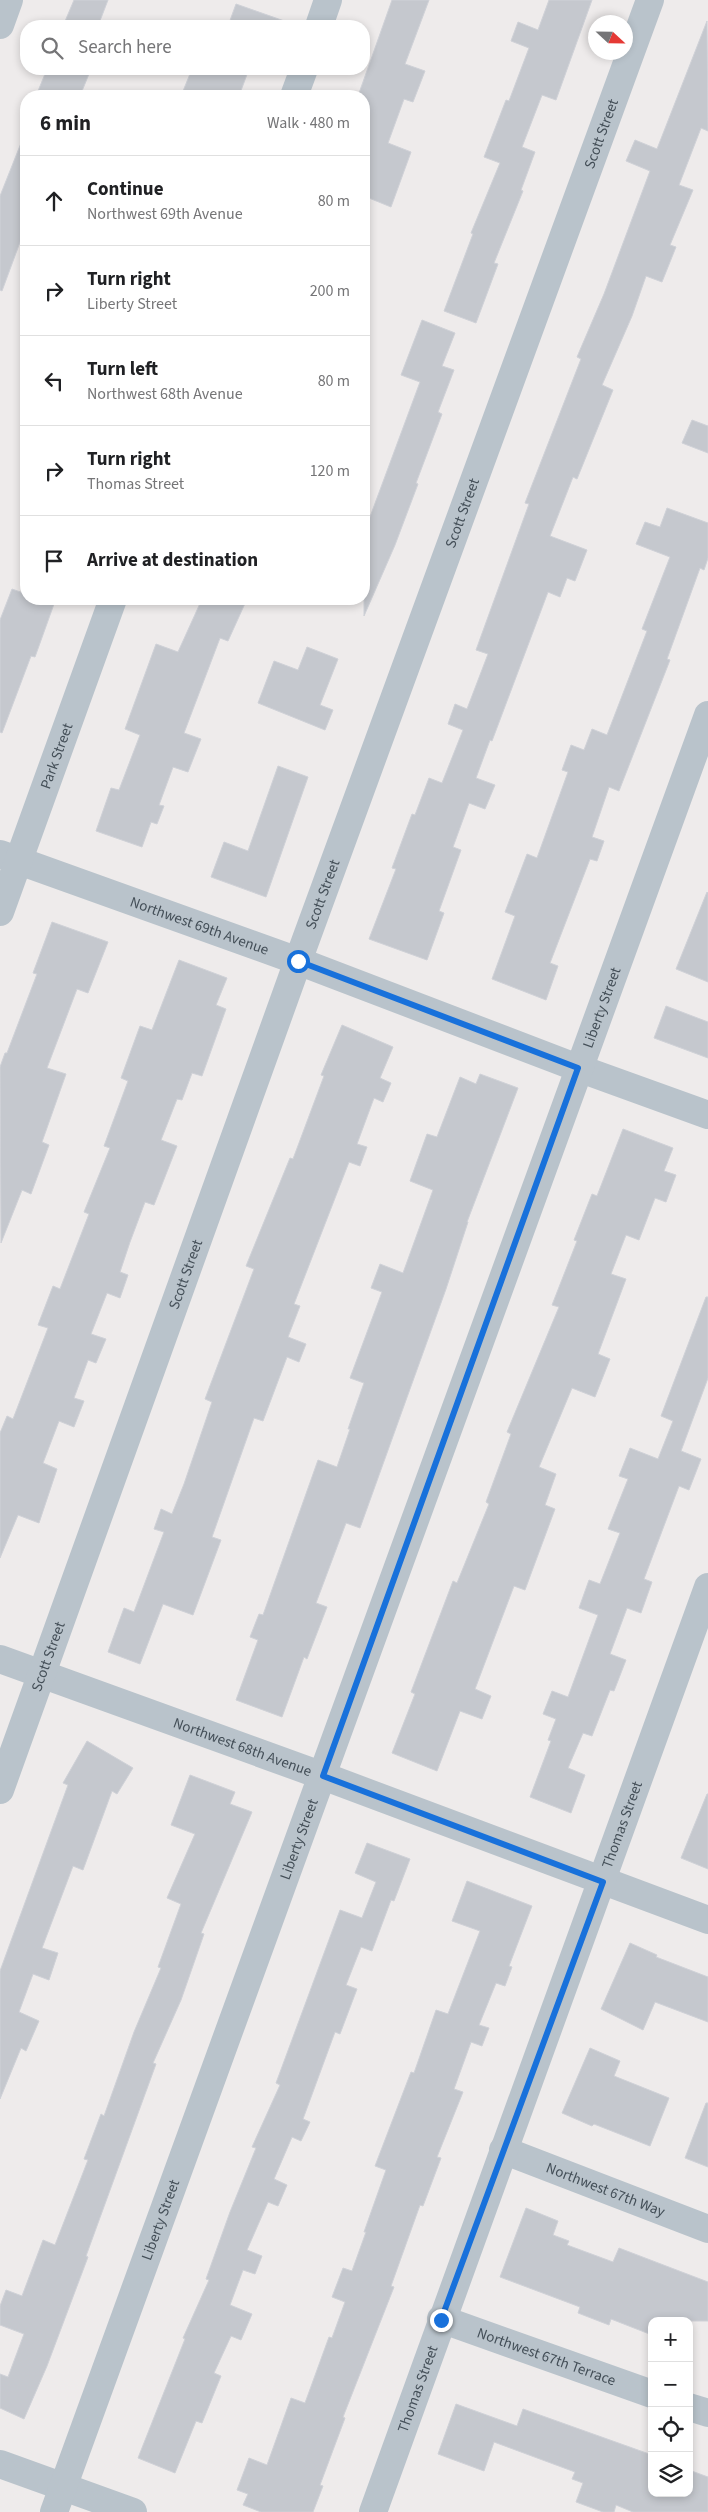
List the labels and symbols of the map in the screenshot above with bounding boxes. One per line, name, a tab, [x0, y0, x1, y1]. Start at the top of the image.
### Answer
north arrow	[588, 15, 633, 60]
street label: Scott Street	[579, 96, 624, 172]
street label: Scott Street	[440, 475, 485, 551]
street label: Park Street	[35, 720, 78, 792]
street label: Scott Street	[301, 857, 345, 932]
street label: Northwest 69th Avenue	[127, 892, 272, 961]
route start	[287, 950, 310, 973]
street label: Liberty Street	[578, 964, 626, 1051]
street label: Scott Street	[164, 1237, 208, 1312]
street label: Scott Street	[26, 1619, 71, 1694]
street label: Northwest 68th Avenue	[170, 1713, 315, 1782]
street label: Thomas Street	[597, 1778, 648, 1871]
street label: Liberty Street	[275, 1796, 324, 1883]
street label: Northwest 67th Way	[543, 2158, 668, 2222]
street label: Liberty Street	[136, 2177, 185, 2263]
route end	[430, 2309, 453, 2332]
street label: Northwest 67th Terrace	[474, 2323, 619, 2391]
street label: Thomas Street	[393, 2343, 443, 2435]

